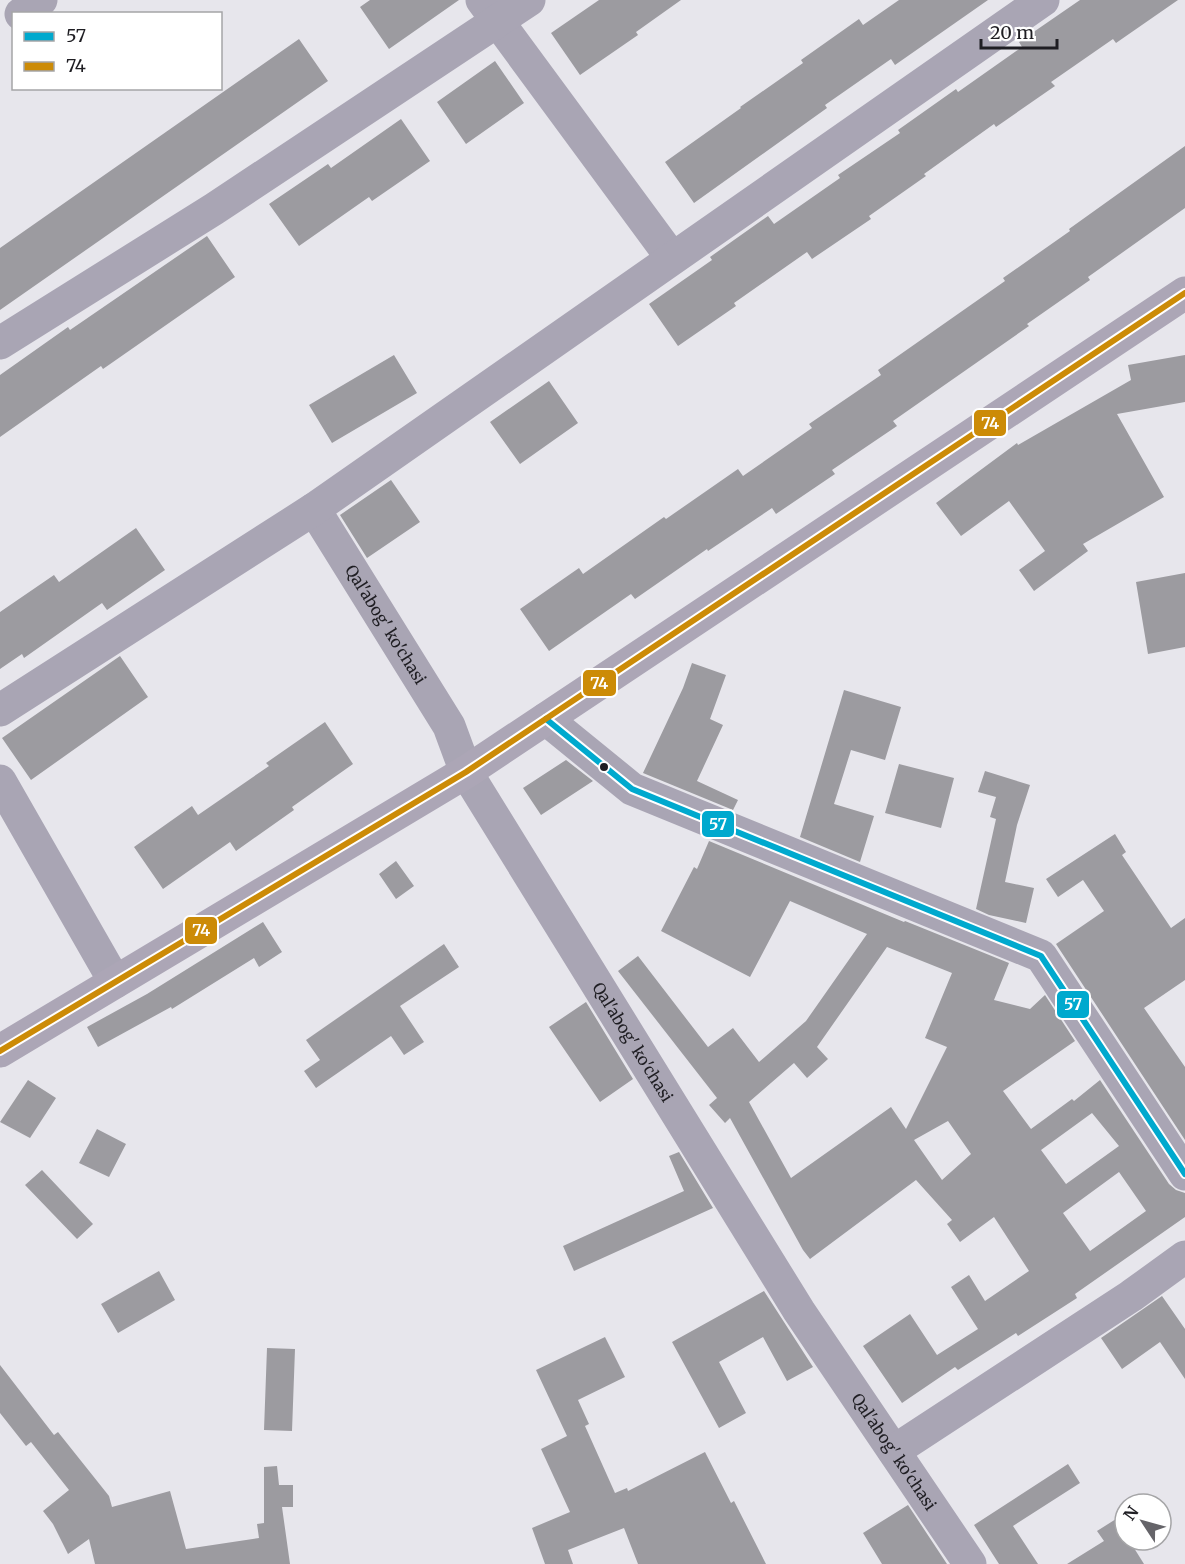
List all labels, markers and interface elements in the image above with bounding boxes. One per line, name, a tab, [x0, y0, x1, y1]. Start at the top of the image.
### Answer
legend	[12, 12, 222, 90]
scale bar	[981, 12, 1058, 50]
text: 20 m	[990, 21, 1034, 44]
text: 57	[66, 24, 86, 47]
text: 74	[66, 54, 86, 77]
line badge: 74	[973, 409, 1007, 437]
text: 74	[981, 413, 999, 433]
street label: Qal'abog' ko'chasi	[341, 561, 430, 688]
line badge: 74	[582, 669, 617, 697]
text: 74	[590, 673, 608, 693]
unlabelled marker	[598, 761, 610, 773]
line badge: 57	[701, 810, 735, 838]
text: 57	[709, 814, 727, 834]
line badge: 74	[184, 916, 218, 945]
text: 74	[192, 920, 210, 940]
street label: Qal'abog' ko'chasi	[588, 979, 677, 1106]
line badge: 57	[1056, 990, 1090, 1019]
text: 57	[1064, 994, 1082, 1014]
street label: Qal'abog' ko'chasi	[847, 1389, 941, 1514]
north arrow	[1113, 1492, 1173, 1552]
text: N	[1119, 1502, 1143, 1524]

